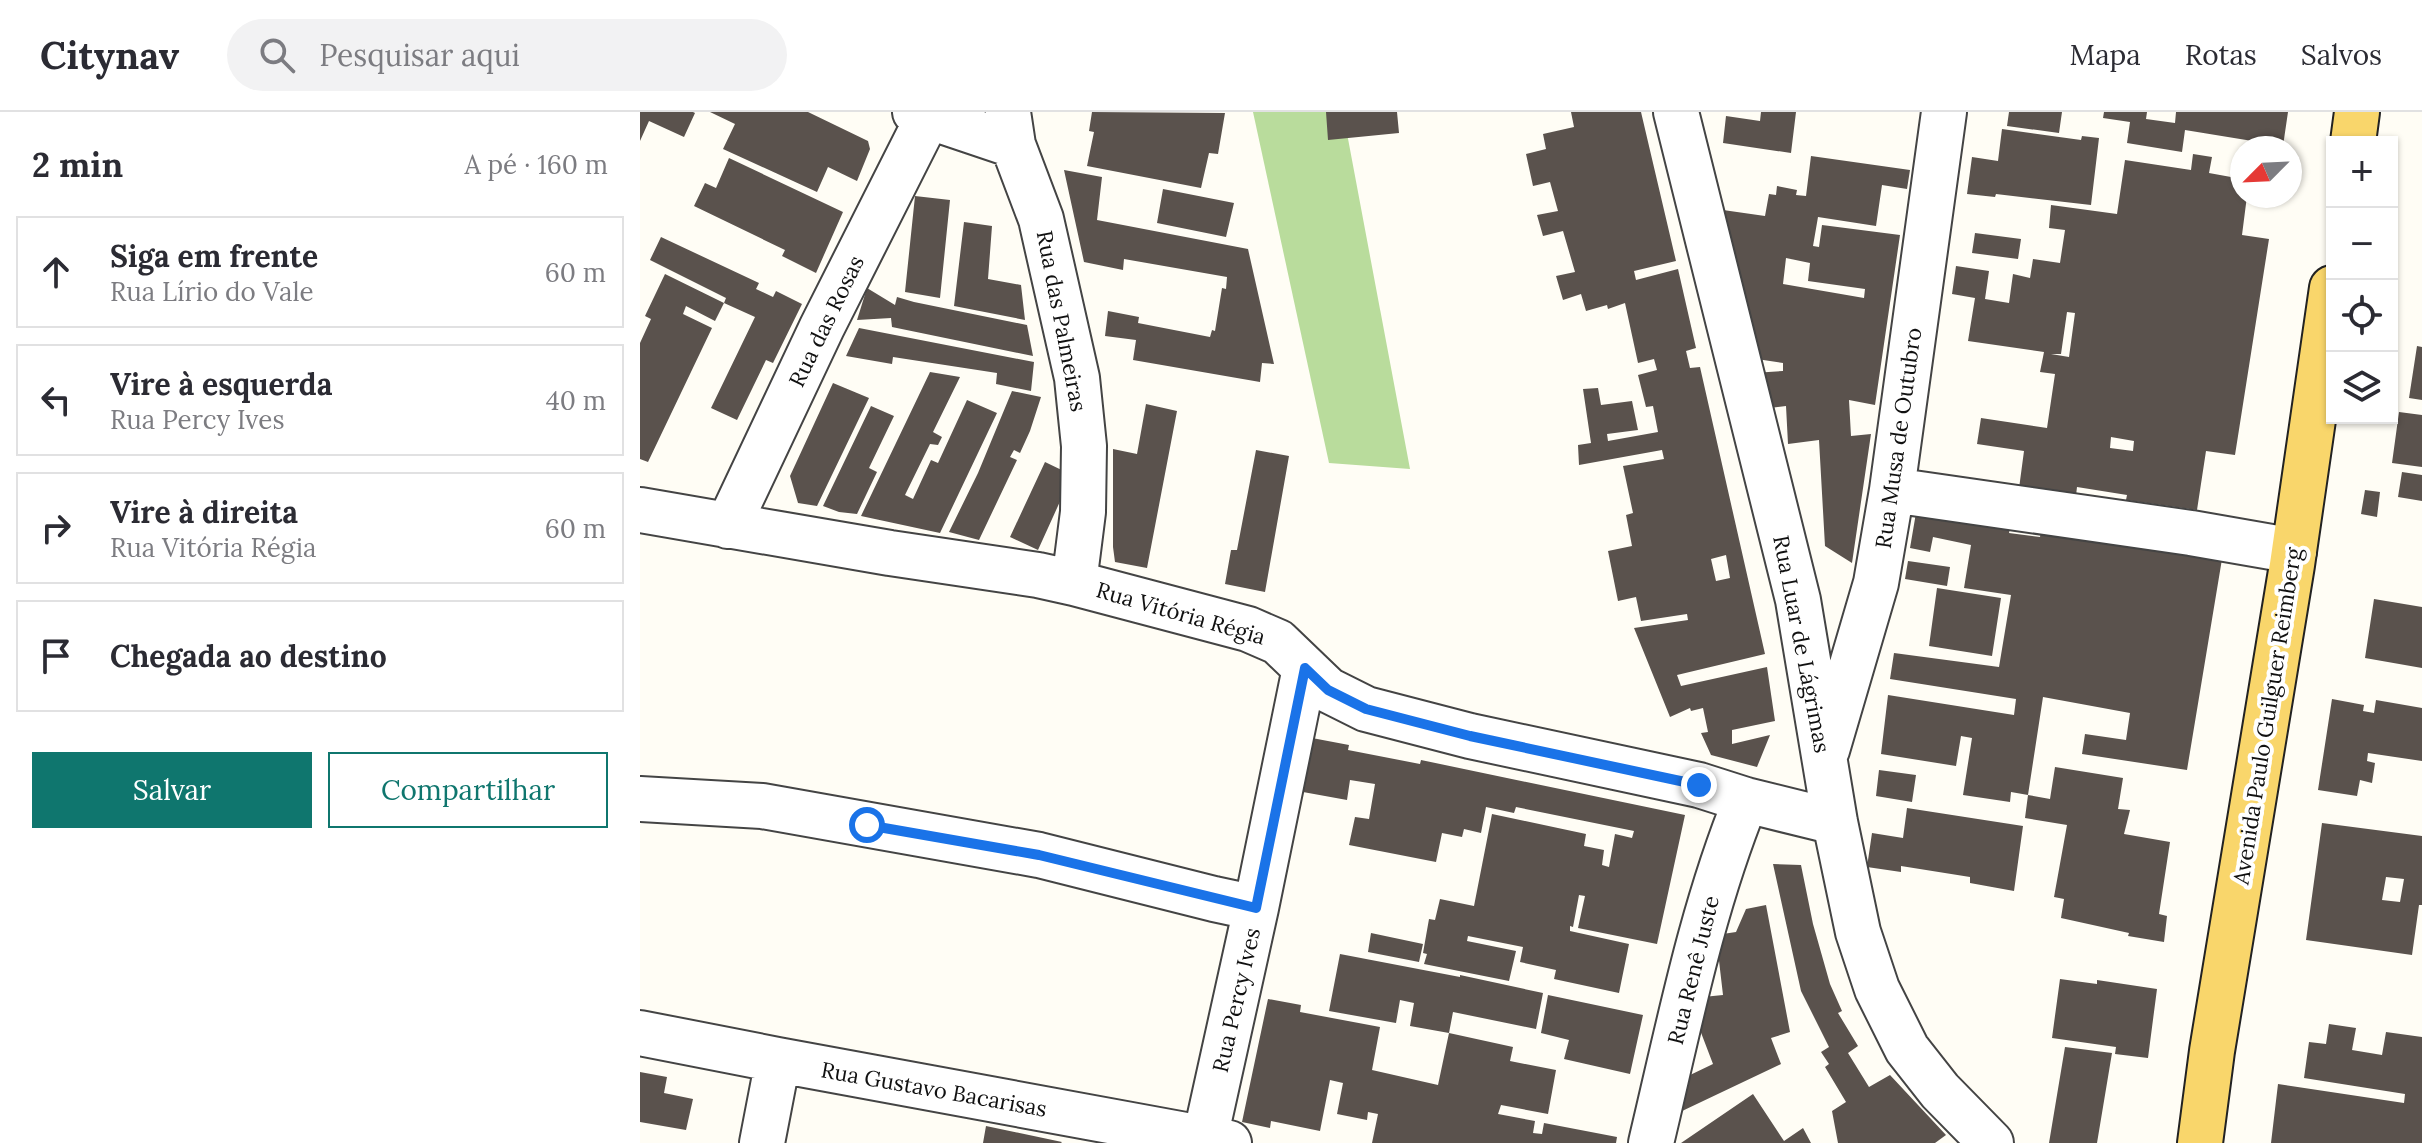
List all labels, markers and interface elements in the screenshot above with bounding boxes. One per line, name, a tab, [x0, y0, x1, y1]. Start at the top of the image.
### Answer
search box	[227, 19, 787, 91]
text: Citynav	[40, 31, 179, 79]
icon: search	[255, 33, 299, 77]
text: Pesquisar aqui	[319, 36, 520, 74]
text: Mapa	[2069, 37, 2141, 73]
text: Rotas	[2185, 37, 2257, 73]
text: Salvos	[2301, 37, 2382, 73]
north arrow	[2230, 136, 2302, 208]
map controls	[2326, 136, 2398, 424]
button: +	[2326, 136, 2398, 208]
text: 2 min	[32, 143, 123, 186]
text: A pé · 160 m	[464, 148, 608, 181]
button: −	[2326, 208, 2398, 280]
street label: Rua das Palmeiras	[1031, 228, 1093, 414]
text: Siga em frente	[110, 237, 318, 275]
icon: ahead	[34, 250, 78, 294]
street label: Rua das Rosas	[782, 251, 870, 391]
text: 60 m	[545, 256, 606, 289]
text: Rua Lírio do Vale	[110, 275, 314, 308]
button: locate	[2326, 280, 2398, 352]
street label: Rua Musa de Outubro	[1869, 326, 1927, 550]
button: layers	[2326, 352, 2398, 424]
text: Vire à esquerda	[110, 365, 332, 403]
icon: left	[34, 378, 78, 422]
text: 40 m	[546, 384, 606, 417]
text: Rua Percy Ives	[110, 403, 284, 436]
text: Vire à direita	[110, 493, 298, 531]
icon: right	[34, 506, 78, 550]
text: 60 m	[545, 512, 606, 545]
text: Rua Vitória Régia	[110, 531, 316, 564]
street label: Rua Luar de Lágrimas	[1767, 533, 1837, 755]
street label: Avenida Paulo Guilguer Reimberg	[2226, 545, 2308, 887]
street label: Rua Vitória Régia	[1093, 575, 1269, 651]
icon: arrive	[34, 634, 78, 678]
text: Chegada ao destino	[110, 637, 387, 675]
button: Salvar	[32, 752, 312, 828]
button: Compartilhar	[328, 752, 608, 828]
route end	[1681, 767, 1717, 803]
route start	[849, 807, 885, 843]
street label: Rua Renê Juste	[1661, 892, 1725, 1047]
street label: Rua Percy Ives	[1206, 925, 1266, 1075]
street label: Rua Gustavo Bacarisas	[819, 1055, 1049, 1123]

